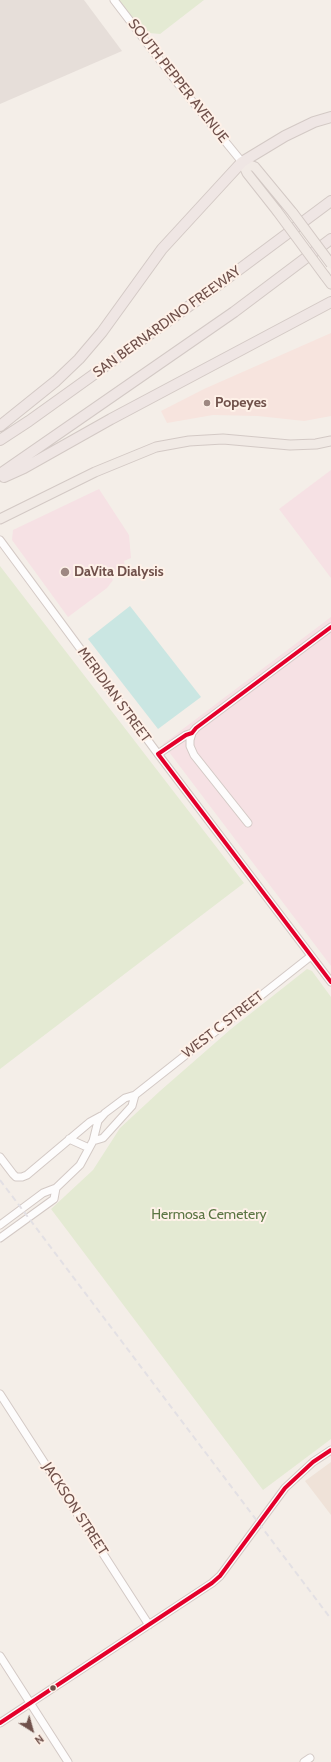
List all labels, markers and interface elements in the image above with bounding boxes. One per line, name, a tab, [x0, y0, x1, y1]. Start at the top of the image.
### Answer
street label: SOUTH PEPPER AVENUE	[124, 16, 232, 146]
street label: SAN BERNARDINO FREEWAY	[90, 263, 244, 381]
place label: Popeyes	[215, 395, 267, 411]
marker: Popeyes	[202, 398, 212, 408]
place label: DaVita Dialysis	[74, 564, 164, 580]
marker: DaVita Dialysis	[59, 566, 71, 578]
street label: MERIDIAN STREET	[74, 644, 154, 746]
street label: WEST C STREET	[179, 988, 267, 1062]
park label: Hermosa Cemetery	[151, 1207, 267, 1223]
street label: JACKSON STREET	[39, 1459, 111, 1559]
unlabelled marker	[48, 1683, 58, 1693]
north arrow	[12, 1710, 52, 1750]
text: N	[32, 1732, 47, 1748]

